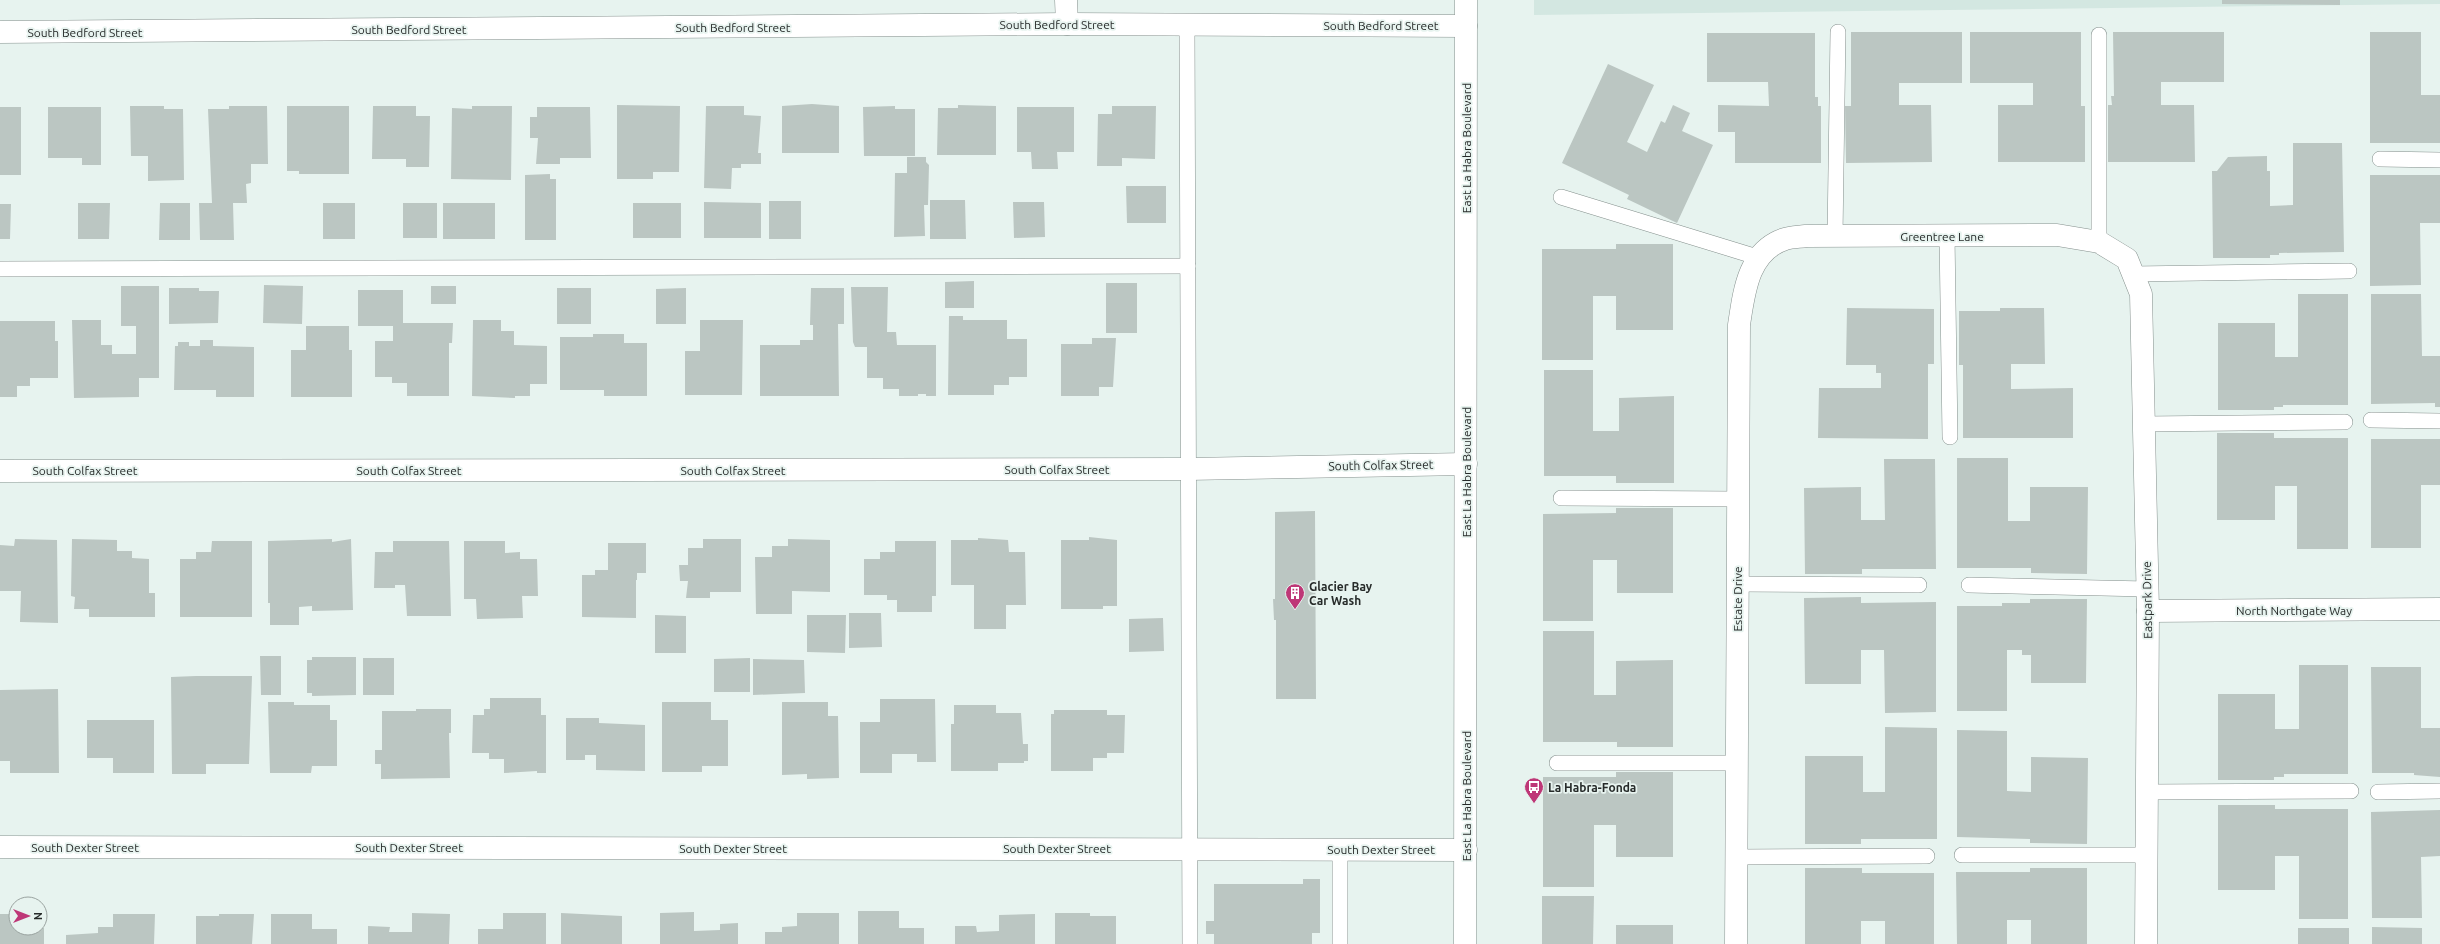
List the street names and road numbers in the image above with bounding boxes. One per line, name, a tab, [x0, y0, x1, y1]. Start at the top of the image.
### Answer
street label: South Bedford Street	[999, 18, 1115, 31]
street label: South Bedford Street	[1323, 19, 1439, 32]
street label: South Bedford Street	[675, 21, 791, 34]
street label: South Bedford Street	[351, 23, 467, 36]
street label: South Bedford Street	[27, 26, 143, 39]
street label: East La Habra Boulevard	[1460, 83, 1473, 213]
street label: Greentree Lane	[1900, 230, 1984, 243]
street label: East La Habra Boulevard	[1460, 407, 1473, 537]
street label: South Colfax Street	[1328, 458, 1434, 472]
street label: South Colfax Street	[1004, 463, 1110, 476]
street label: South Colfax Street	[32, 464, 138, 477]
street label: South Colfax Street	[356, 464, 462, 477]
street label: South Colfax Street	[680, 464, 786, 477]
street label: Eastpark Drive	[2140, 561, 2154, 639]
street label: Estate Drive	[1731, 566, 1744, 632]
street label: North Northgate Way	[2236, 604, 2352, 617]
street label: East La Habra Boulevard	[1460, 731, 1473, 861]
street label: South Dexter Street	[31, 841, 139, 854]
street label: South Dexter Street	[355, 841, 463, 854]
street label: South Dexter Street	[679, 842, 787, 855]
street label: South Dexter Street	[1003, 842, 1111, 855]
street label: South Dexter Street	[1327, 843, 1435, 856]

